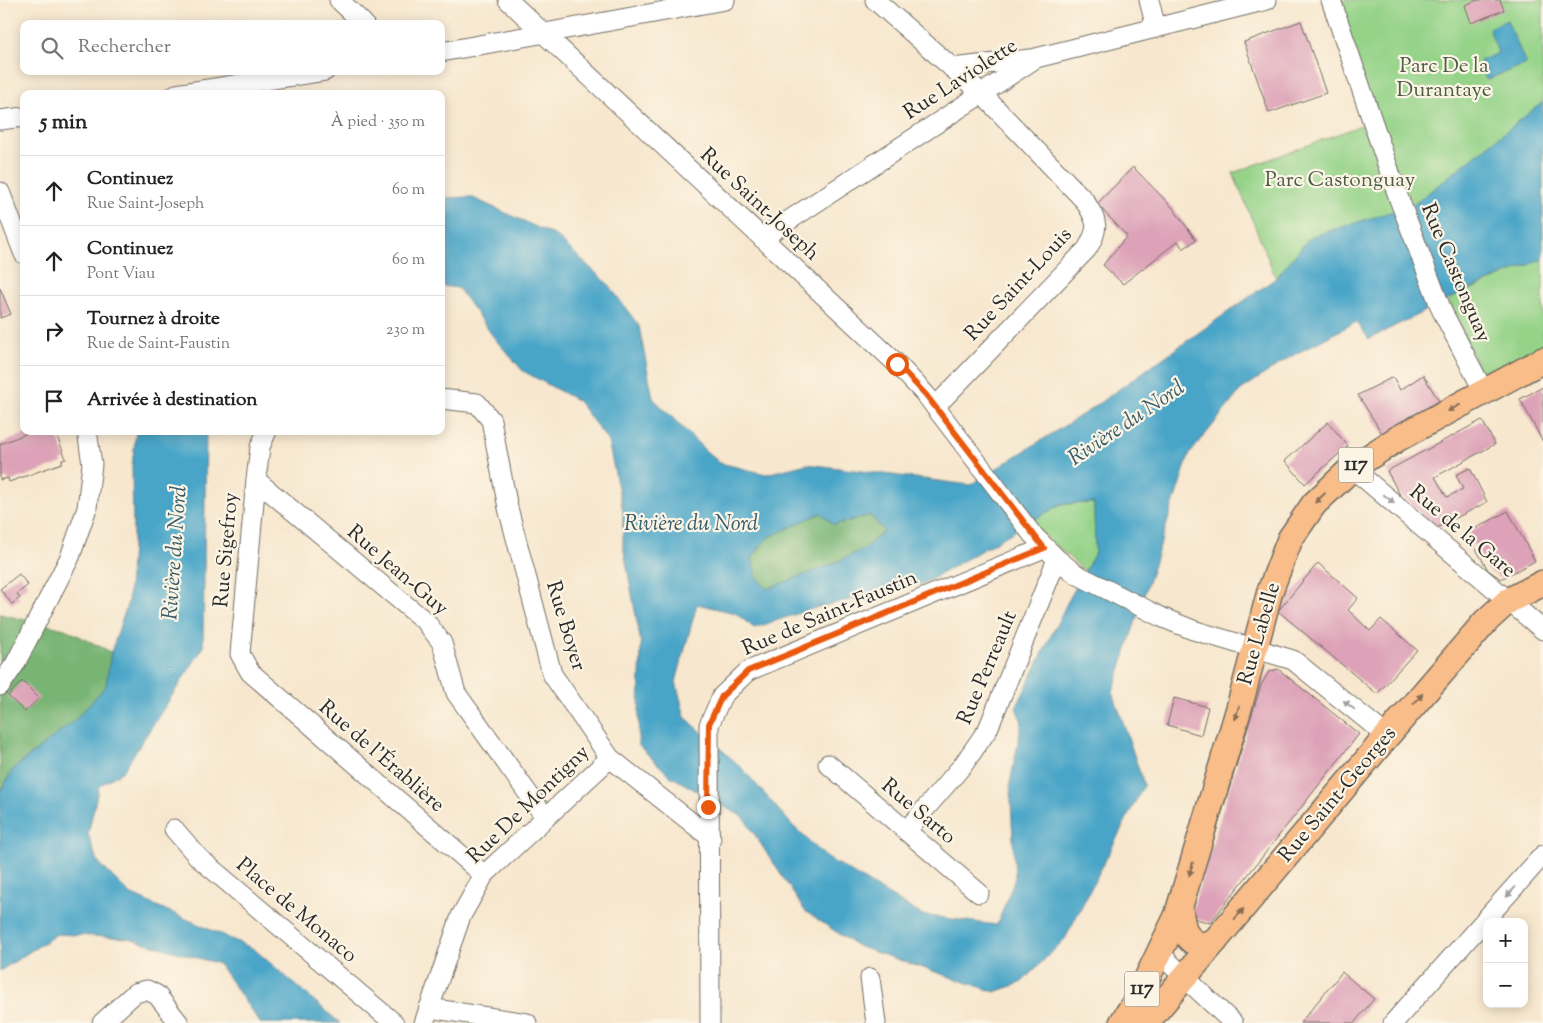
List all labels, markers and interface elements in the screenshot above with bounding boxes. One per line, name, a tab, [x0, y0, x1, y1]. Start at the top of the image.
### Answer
search box	[20, 20, 445, 75]
street label: Rue Laviolette	[898, 32, 1024, 128]
icon: search	[38, 34, 66, 62]
text: Rechercher	[78, 34, 171, 61]
park label: Parc De la Durantaye	[1397, 52, 1491, 106]
text: 5 min	[40, 108, 87, 138]
text: À pied · 350 m	[331, 111, 425, 134]
street label: Rue Saint-Joseph	[692, 141, 826, 269]
text: Continuez	[87, 166, 173, 193]
park label: Parc Castonguay	[1265, 166, 1416, 196]
icon: ahead	[40, 177, 68, 205]
text: 60 m	[392, 179, 425, 202]
text: Rue Saint-Joseph	[87, 193, 204, 216]
street label: Rue Castonguay	[1412, 199, 1498, 348]
street label: Rue Saint-Louis	[958, 221, 1080, 349]
text: Continuez	[87, 236, 173, 263]
icon: ahead	[40, 247, 68, 275]
text: 60 m	[392, 249, 425, 272]
text: Pont Viau	[87, 263, 155, 286]
text: Tournez à droite	[87, 306, 220, 333]
icon: right	[40, 317, 68, 345]
text: 230 m	[386, 319, 425, 342]
text: Rue de Saint-Faustin	[87, 333, 230, 356]
route start	[886, 353, 909, 376]
water label: Rivière du Nord	[1062, 373, 1192, 475]
icon: arrive	[40, 387, 68, 415]
text: Arrivée à destination	[87, 387, 258, 414]
one-way arrow	[1447, 404, 1461, 412]
road number: 117	[1338, 448, 1374, 482]
street label: Rue de la Gare	[1402, 478, 1522, 586]
water label: Rivière du Nord	[155, 485, 197, 621]
street label: Rue Sigefroy	[207, 491, 247, 609]
one-way arrow	[1314, 492, 1326, 504]
one-way arrow	[1382, 494, 1395, 505]
water label: Rivière du Nord	[624, 509, 758, 541]
street label: Rue Jean-Guy	[340, 519, 455, 624]
street label: Rue de Saint-Faustin	[738, 563, 922, 665]
street label: Rue Boyer	[537, 577, 593, 675]
street label: Rue Labelle	[1231, 579, 1289, 689]
street label: Rue Perreault	[950, 606, 1026, 730]
one-way arrow	[1413, 693, 1424, 706]
street label: Rue de l'Érablière	[311, 694, 451, 820]
one-way arrow	[1342, 700, 1355, 711]
one-way arrow	[1233, 705, 1241, 720]
street label: Rue Saint-Georges	[1272, 720, 1404, 870]
street label: Rue De Montigny	[461, 738, 597, 871]
street label: Rue Sarto	[874, 772, 962, 852]
route end	[697, 796, 720, 819]
street label: Place de Monaco	[229, 851, 363, 971]
one-way arrow	[1187, 861, 1195, 876]
one-way arrow	[1505, 885, 1517, 897]
one-way arrow	[1233, 908, 1245, 920]
map controls	[1483, 918, 1528, 1008]
button: +	[1483, 918, 1528, 963]
button: −	[1483, 963, 1528, 1008]
road number: 117	[1124, 972, 1160, 1006]

